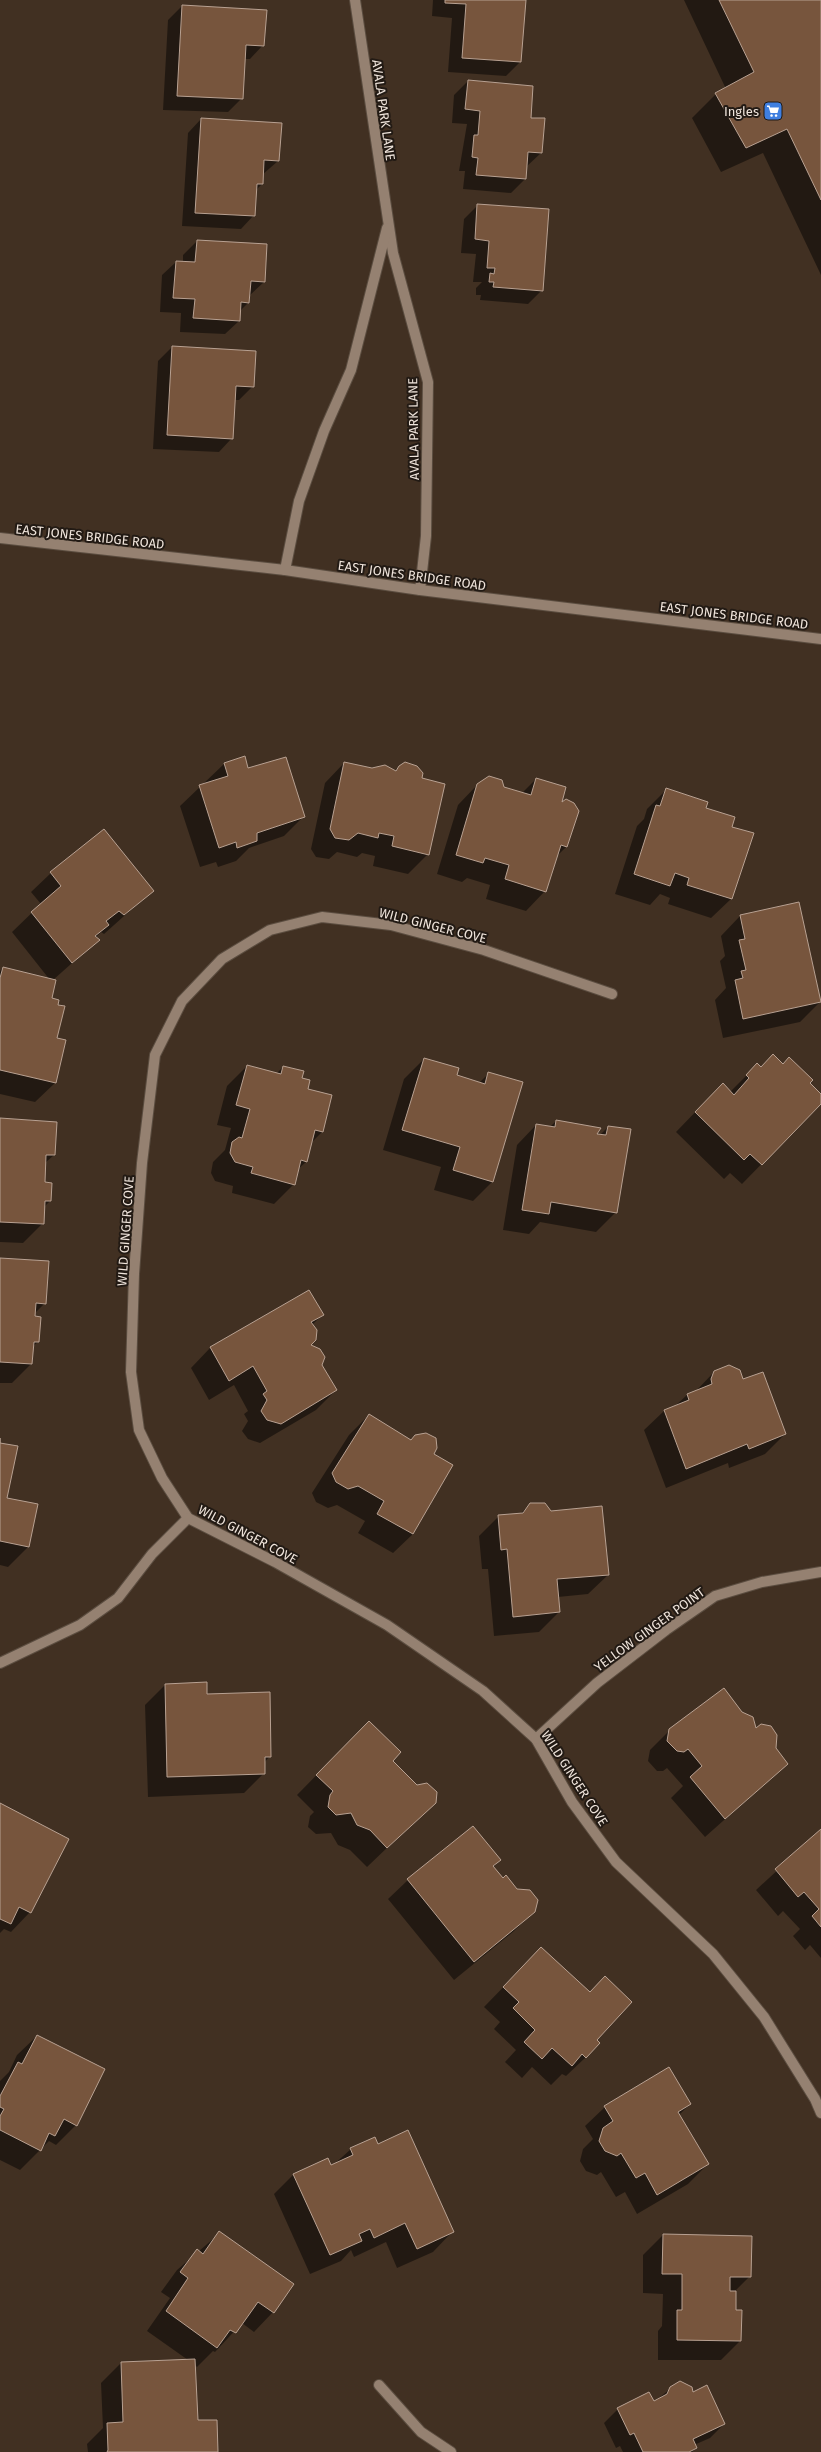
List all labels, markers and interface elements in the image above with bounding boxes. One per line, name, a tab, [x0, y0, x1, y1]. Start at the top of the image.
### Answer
street label: AVALA PARK LANE	[369, 58, 398, 162]
supermarket icon: Ingles	[762, 100, 784, 122]
place label: Ingles	[724, 104, 759, 119]
street label: AVALA PARK LANE	[405, 378, 422, 480]
street label: EAST JONES BRIDGE ROAD	[15, 521, 165, 552]
street label: EAST JONES BRIDGE ROAD	[337, 558, 487, 593]
street label: EAST JONES BRIDGE ROAD	[659, 599, 809, 632]
street label: WILD GINGER COVE	[378, 905, 488, 946]
street label: WILD GINGER COVE	[114, 1175, 137, 1287]
street label: WILD GINGER COVE	[196, 1502, 300, 1567]
street label: YELLOW GINGER POINT	[591, 1584, 708, 1675]
street label: WILD GINGER COVE	[538, 1728, 611, 1829]

